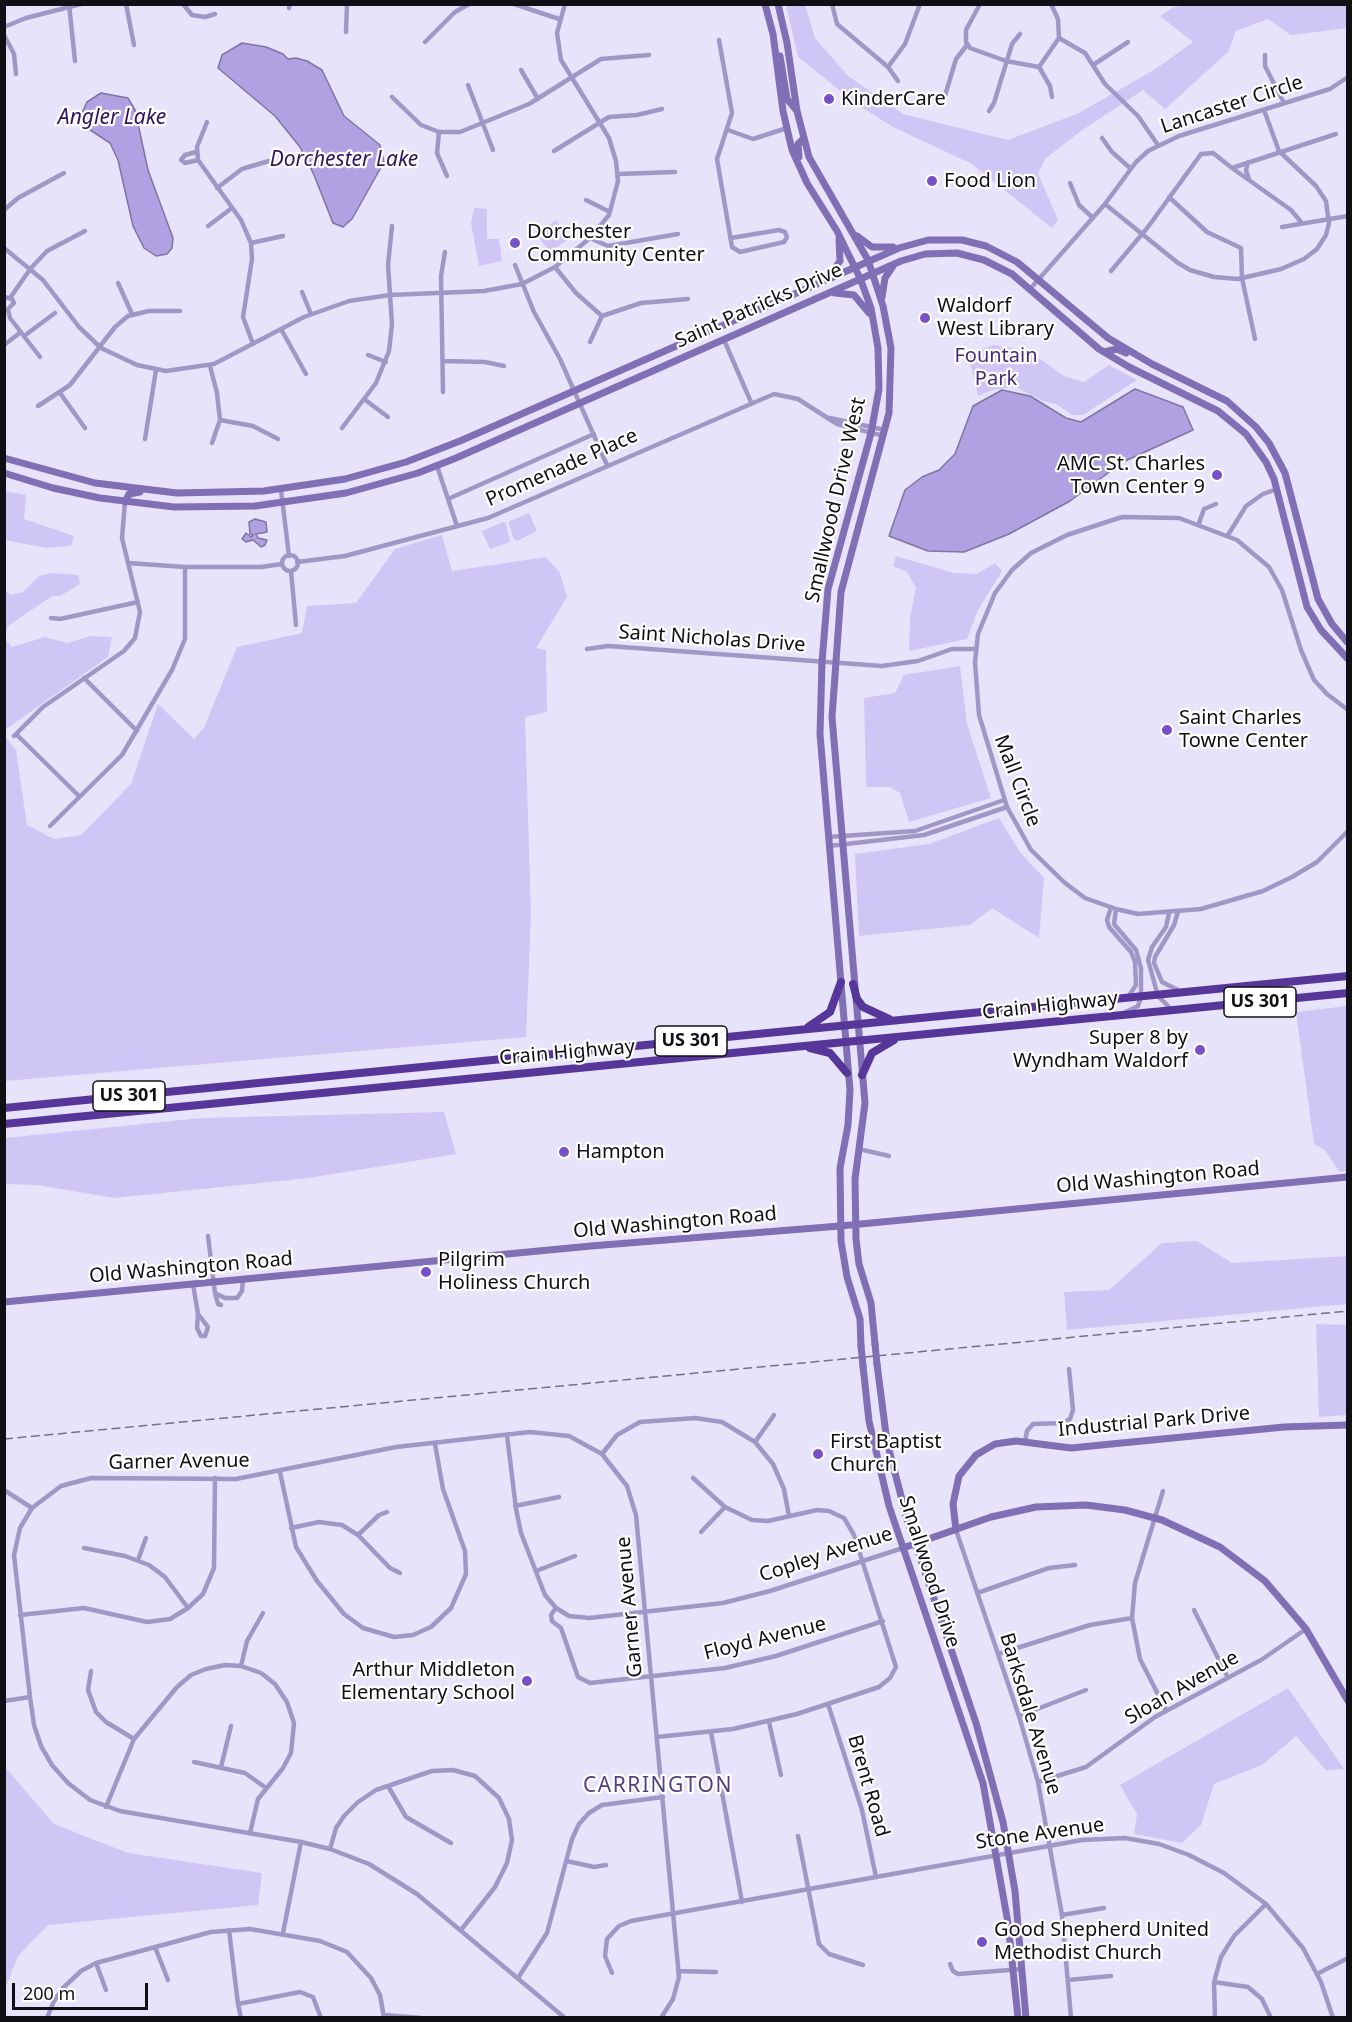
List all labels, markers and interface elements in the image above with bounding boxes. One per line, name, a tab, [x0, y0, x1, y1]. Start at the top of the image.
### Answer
street label: Lancaster Circle	[1158, 71, 1306, 139]
place label: KinderCare	[841, 87, 946, 111]
marker: KinderCare	[822, 92, 836, 106]
water label: Angler Lake	[58, 105, 166, 131]
water label: Dorchester Lake	[270, 147, 418, 173]
place label: Food Lion	[944, 169, 1036, 193]
marker: Food Lion	[925, 174, 939, 188]
place label: Dorchester Community Center	[527, 220, 705, 267]
marker: Dorchester Community Center	[508, 236, 522, 250]
street label: Saint Patricks Drive	[672, 258, 846, 354]
place label: Waldorf West Library	[937, 294, 1054, 341]
marker: Waldorf West Library	[918, 311, 932, 325]
park label: Fountain Park	[954, 344, 1038, 391]
street label: Smallwood Drive West	[801, 395, 871, 605]
street label: Promenade Place	[482, 424, 642, 512]
place label: AMC St. Charles Town Center 9	[1057, 452, 1205, 499]
marker: AMC St. Charles Town Center 9	[1210, 468, 1224, 482]
street label: Saint Nicholas Drive	[618, 621, 806, 657]
place label: Saint Charles Towne Center	[1179, 706, 1308, 753]
marker: Saint Charles Towne Center	[1160, 723, 1174, 737]
street label: Mall Circle	[988, 732, 1046, 830]
street label: Crain Highway	[981, 987, 1119, 1025]
road number: US 301	[1224, 987, 1296, 1017]
road number: US 301	[655, 1026, 727, 1056]
place label: Super 8 by Wyndham Waldorf	[1013, 1026, 1188, 1073]
street label: Crain Highway	[498, 1035, 636, 1071]
marker: Super 8 by Wyndham Waldorf	[1193, 1043, 1207, 1057]
road number: US 301	[93, 1081, 165, 1111]
place label: Hampton	[576, 1140, 665, 1164]
marker: Hampton	[557, 1145, 571, 1159]
street label: Old Washington Road	[1055, 1157, 1261, 1199]
street label: Old Washington Road	[572, 1202, 778, 1244]
street label: Old Washington Road	[88, 1247, 294, 1289]
place label: Pilgrim Holiness Church	[438, 1248, 590, 1295]
marker: Pilgrim Holiness Church	[419, 1265, 433, 1279]
street label: Industrial Park Drive	[1057, 1402, 1251, 1442]
place label: First Baptist Church	[830, 1430, 941, 1477]
marker: First Baptist Church	[811, 1447, 825, 1461]
street label: Garner Avenue	[108, 1449, 250, 1475]
street label: Smallwood Drive	[893, 1493, 965, 1651]
street label: Copley Avenue	[756, 1522, 896, 1588]
street label: Garner Avenue	[612, 1536, 648, 1678]
street label: Floyd Avenue	[701, 1612, 829, 1666]
street label: Barksdale Avenue	[994, 1630, 1066, 1798]
street label: Sloan Avenue	[1121, 1646, 1243, 1730]
place label: Arthur Middleton Elementary School	[341, 1658, 515, 1705]
marker: Arthur Middleton Elementary School	[520, 1674, 534, 1688]
street label: Brent Road	[842, 1732, 894, 1840]
district label: CARRINGTON	[583, 1773, 733, 1799]
street label: Stone Avenue	[974, 1813, 1106, 1855]
place label: Good Shepherd United Methodist Church	[994, 1918, 1209, 1965]
marker: Good Shepherd United Methodist Church	[975, 1935, 989, 1949]
scale bar	[15, 1971, 152, 2009]
text: 200 m	[23, 1981, 75, 2005]

